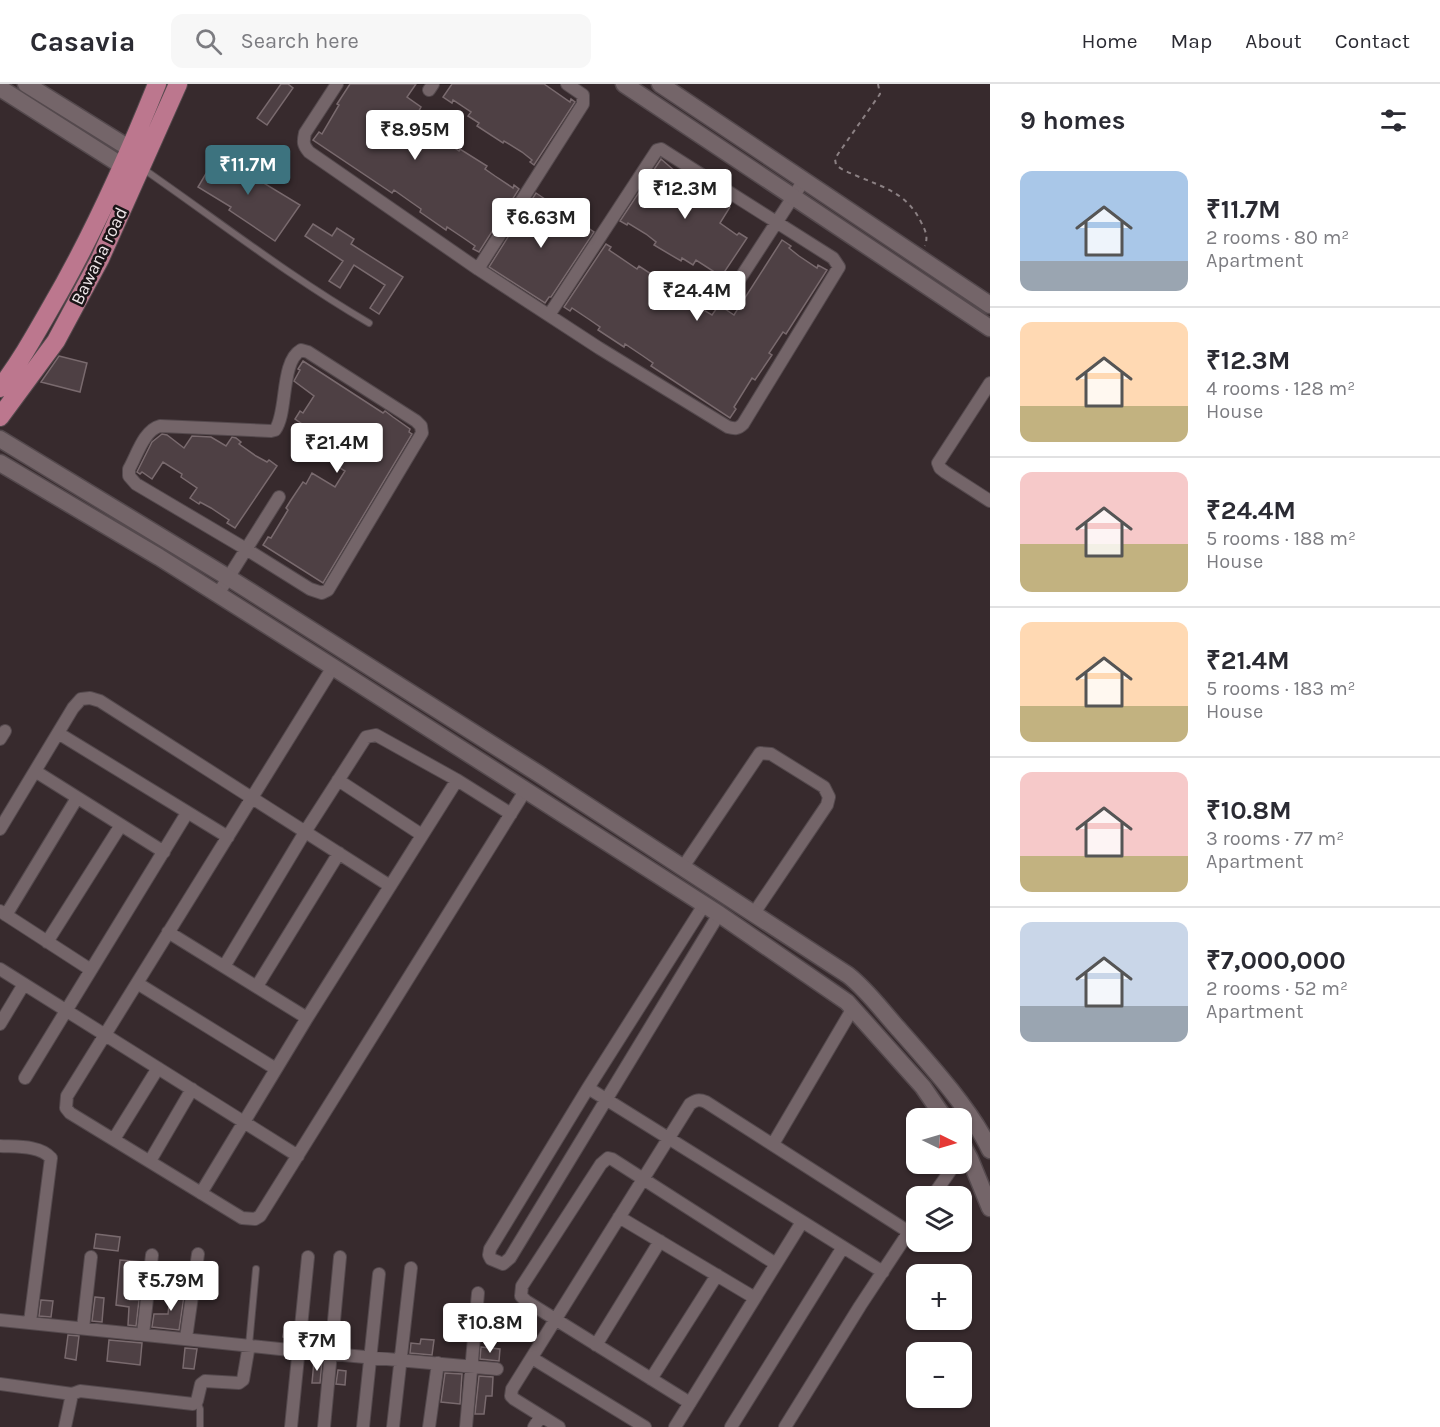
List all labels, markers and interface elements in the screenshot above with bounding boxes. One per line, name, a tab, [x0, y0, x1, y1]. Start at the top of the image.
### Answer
search box	[171, 14, 591, 68]
text: Casavia	[30, 25, 135, 58]
icon: search	[192, 25, 225, 58]
text: Search here	[240, 28, 359, 54]
text: Home	[1082, 29, 1138, 53]
text: Map	[1171, 29, 1212, 53]
text: About	[1245, 29, 1302, 53]
text: Contact	[1335, 29, 1410, 53]
icon: filters	[1377, 104, 1410, 137]
text: 9 homes	[1020, 105, 1126, 136]
pin: ₹8.95M	[366, 110, 464, 161]
text: ₹8.95M	[380, 118, 450, 141]
pin: ₹11.7M	[199, 145, 297, 196]
text: ₹11.7M	[219, 153, 277, 176]
pin: ₹12.3M	[636, 169, 734, 220]
text: ₹12.3M	[653, 177, 717, 200]
text: ₹11.7M	[1206, 194, 1281, 225]
icon: home	[1068, 195, 1140, 267]
pin: ₹6.63M	[492, 198, 590, 249]
street label: Bawana road	[66, 204, 132, 308]
text: ₹6.63M	[506, 206, 576, 229]
text: 2 rooms · 80 m²	[1206, 226, 1349, 249]
text: Apartment	[1206, 249, 1304, 272]
pin: ₹24.4M	[648, 271, 746, 322]
text: ₹24.4M	[662, 279, 732, 302]
text: ₹12.3M	[1206, 345, 1290, 376]
icon: home	[1068, 346, 1140, 418]
text: 4 rooms · 128 m²	[1206, 377, 1355, 400]
text: House	[1206, 400, 1263, 423]
pin: ₹21.4M	[288, 423, 386, 474]
text: ₹21.4M	[305, 431, 369, 454]
text: ₹24.4M	[1206, 495, 1296, 526]
icon: home	[1068, 496, 1140, 568]
text: 5 rooms · 188 m²	[1206, 527, 1356, 550]
text: House	[1206, 550, 1263, 573]
text: ₹21.4M	[1206, 645, 1290, 676]
icon: home	[1068, 646, 1140, 718]
text: 5 rooms · 183 m²	[1206, 677, 1356, 700]
text: House	[1206, 700, 1263, 723]
text: ₹10.8M	[1206, 795, 1292, 826]
icon: home	[1068, 796, 1140, 868]
text: 3 rooms · 77 m²	[1206, 827, 1344, 850]
text: Apartment	[1206, 850, 1304, 873]
text: ₹7,000,000	[1206, 945, 1346, 976]
icon: home	[1068, 946, 1140, 1018]
text: 2 rooms · 52 m²	[1206, 977, 1348, 1000]
text: Apartment	[1206, 1000, 1304, 1023]
north arrow	[906, 1108, 972, 1174]
map controls	[906, 1108, 972, 1408]
button: layers	[906, 1186, 972, 1252]
pin: ₹5.79M	[122, 1261, 220, 1312]
button: +	[906, 1264, 972, 1330]
text: ₹5.79M	[137, 1269, 205, 1292]
pin: ₹10.8M	[441, 1303, 539, 1354]
text: ₹10.8M	[457, 1311, 523, 1334]
pin: ₹7M	[288, 1321, 346, 1372]
text: ₹7M	[298, 1329, 336, 1352]
button: −	[906, 1342, 972, 1408]

